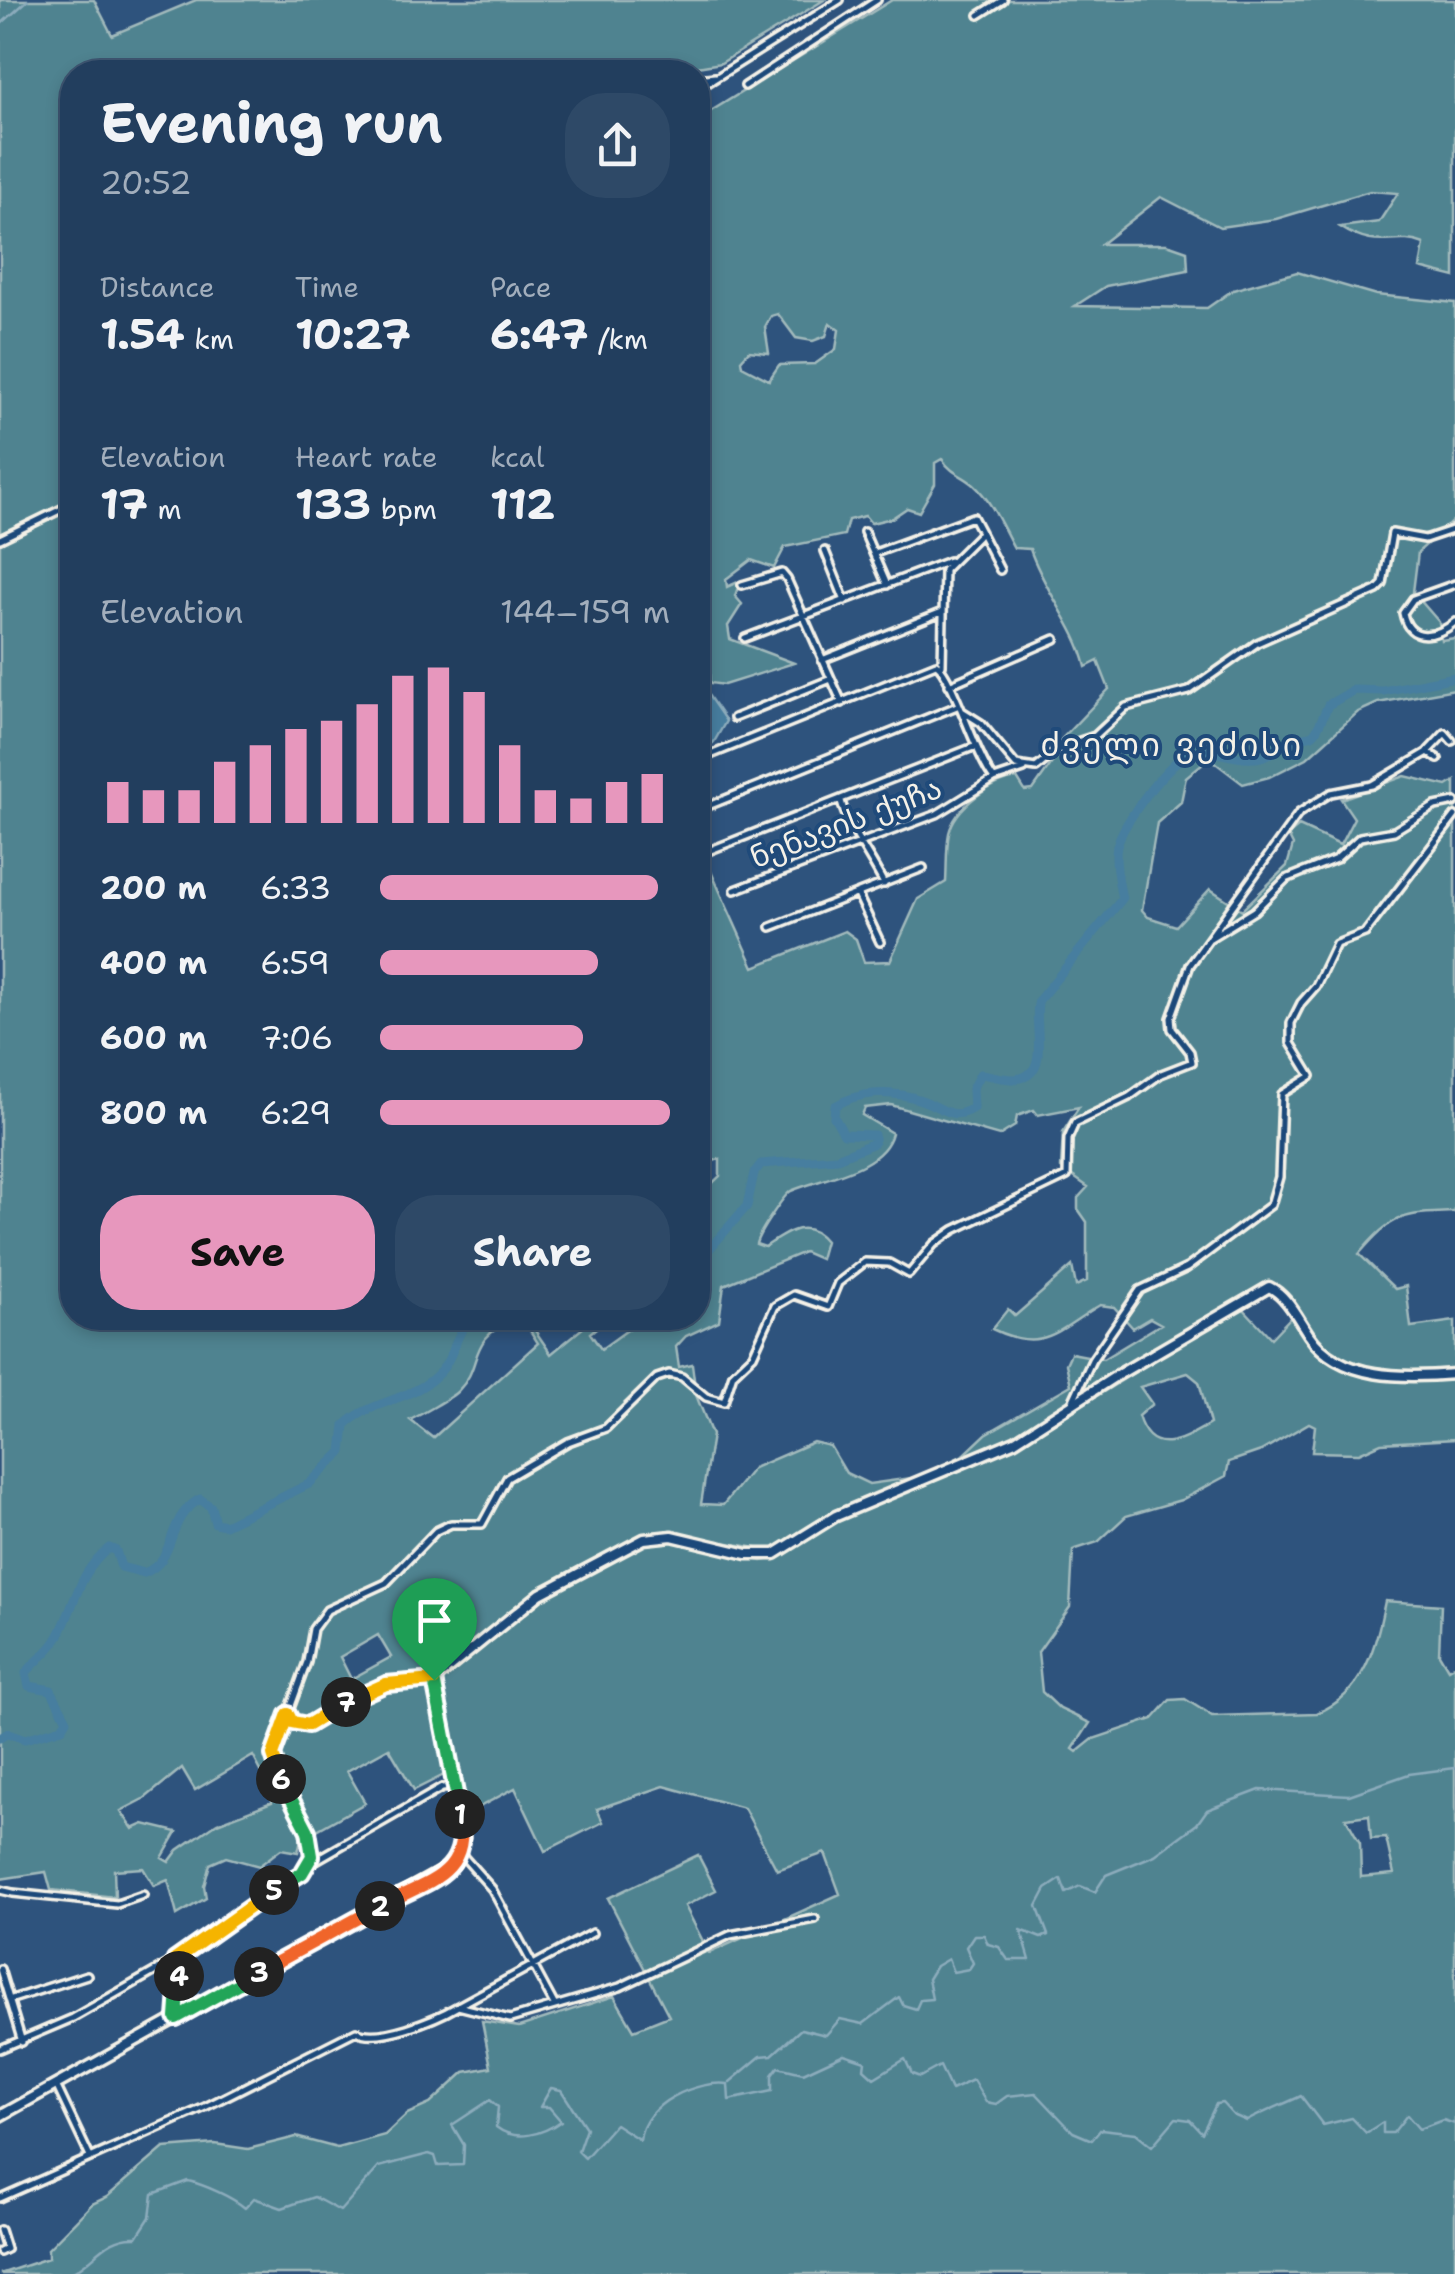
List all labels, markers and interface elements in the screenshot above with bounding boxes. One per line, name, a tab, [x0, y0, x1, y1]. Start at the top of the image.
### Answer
text: Evening run	[100, 86, 443, 160]
button: share	[565, 93, 670, 198]
text: 20:52	[100, 161, 192, 204]
text: Distance	[100, 268, 215, 306]
text: Time	[295, 268, 359, 306]
text: Pace	[490, 268, 552, 306]
text: 1.54	[100, 306, 185, 362]
text: 10:27	[295, 306, 411, 362]
text: 6:47	[490, 306, 588, 362]
text: km	[185, 320, 234, 358]
text: /km	[588, 320, 648, 358]
text: Elevation	[100, 438, 225, 476]
text: Heart rate	[295, 438, 438, 476]
text: kcal	[490, 438, 544, 476]
text: 17	[100, 476, 148, 532]
text: 133	[295, 476, 371, 532]
text: 112	[490, 476, 555, 532]
text: m	[148, 490, 182, 528]
text: bpm	[371, 490, 437, 528]
text: Elevation	[100, 590, 243, 633]
text: 144–159 m	[500, 590, 670, 633]
district label: ძველი ვეძისი	[1040, 723, 1304, 766]
street label: ნენავის ქუჩა	[744, 767, 947, 878]
text: 200 m	[100, 866, 207, 909]
text: 6:33	[260, 866, 331, 909]
text: 400 m	[100, 941, 207, 984]
text: 6:59	[260, 941, 330, 984]
text: 600 m	[100, 1016, 207, 1059]
text: 7:06	[260, 1016, 333, 1059]
text: 800 m	[100, 1091, 207, 1134]
text: 6:29	[260, 1091, 332, 1134]
button: Save	[100, 1195, 375, 1310]
button: Share	[395, 1195, 670, 1310]
pin	[392, 1578, 477, 1681]
icon: arrive	[407, 1593, 462, 1648]
pin: 7	[321, 1677, 371, 1727]
text: 7	[336, 1683, 356, 1721]
pin: 6	[256, 1754, 306, 1804]
text: 6	[271, 1760, 291, 1798]
pin: 1	[435, 1789, 485, 1839]
text: 1	[454, 1795, 466, 1833]
pin: 5	[249, 1865, 299, 1915]
text: 5	[265, 1871, 283, 1909]
pin: 2	[355, 1881, 405, 1931]
text: 2	[370, 1887, 390, 1925]
pin: 3	[234, 1947, 284, 1997]
pin: 4	[154, 1951, 204, 2001]
text: 3	[249, 1953, 269, 1991]
text: 4	[169, 1957, 189, 1995]

